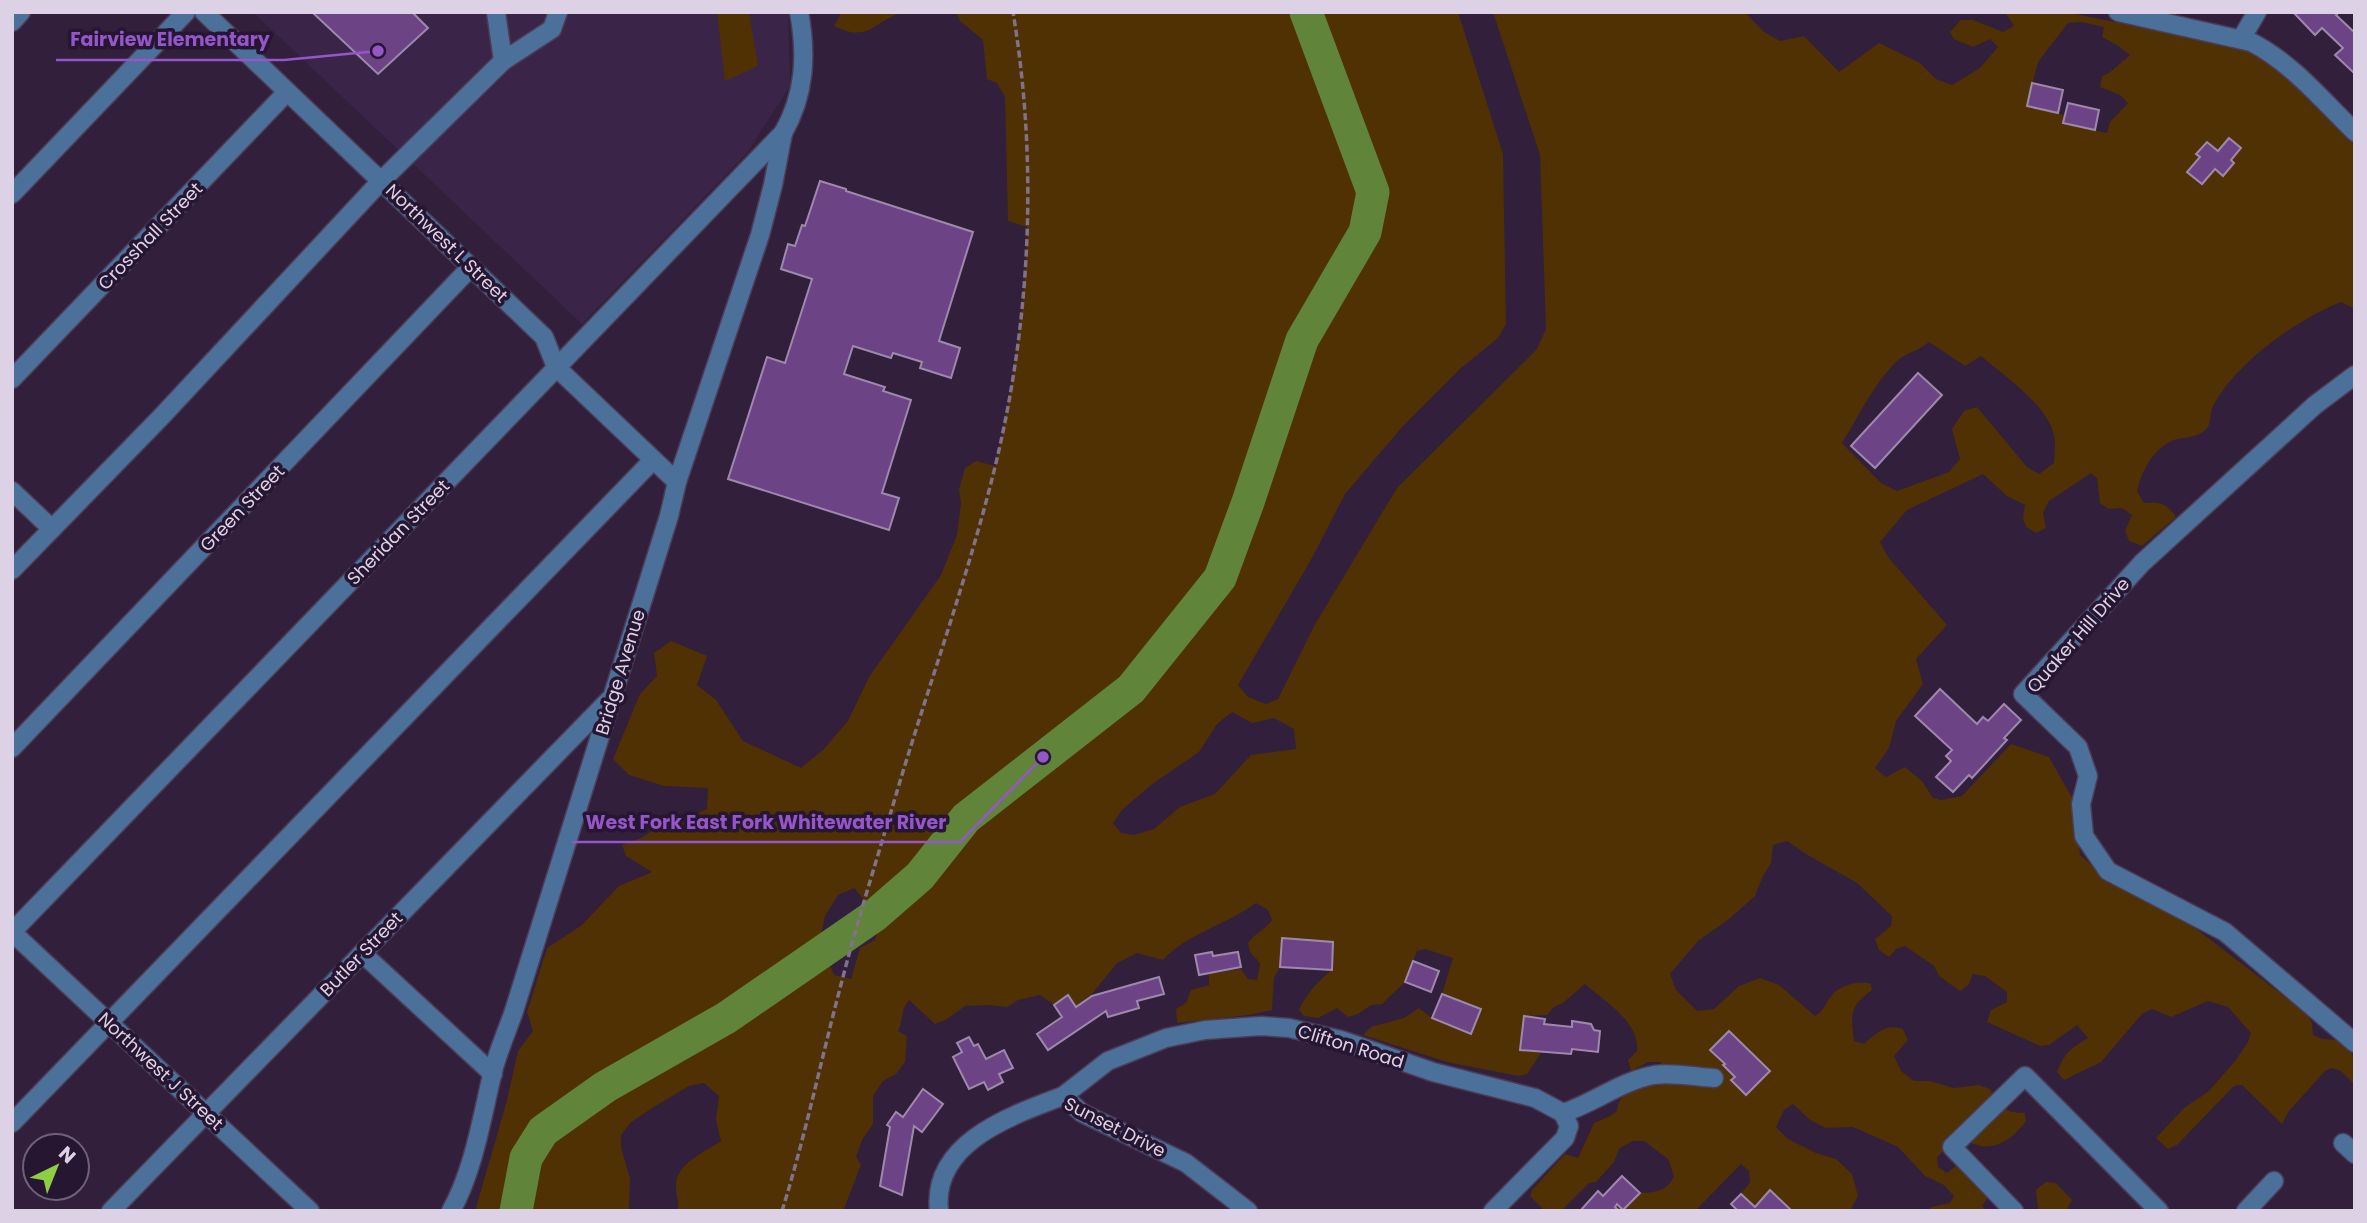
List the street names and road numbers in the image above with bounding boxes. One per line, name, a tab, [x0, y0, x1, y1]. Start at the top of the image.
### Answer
street label: Crosshall Street	[92, 177, 208, 295]
street label: Northwest L Street	[380, 178, 514, 308]
street label: Green Street	[194, 459, 290, 557]
street label: Sheridan Street	[341, 474, 455, 590]
street label: Quaker Hill Drive	[2021, 572, 2135, 698]
street label: Bridge Avenue	[589, 606, 651, 738]
street label: Butler Street	[314, 906, 408, 1002]
street label: Northwest J Street	[93, 1006, 229, 1136]
street label: Clifton Road	[1295, 1018, 1407, 1074]
street label: Sunset Drive	[1060, 1091, 1170, 1163]

